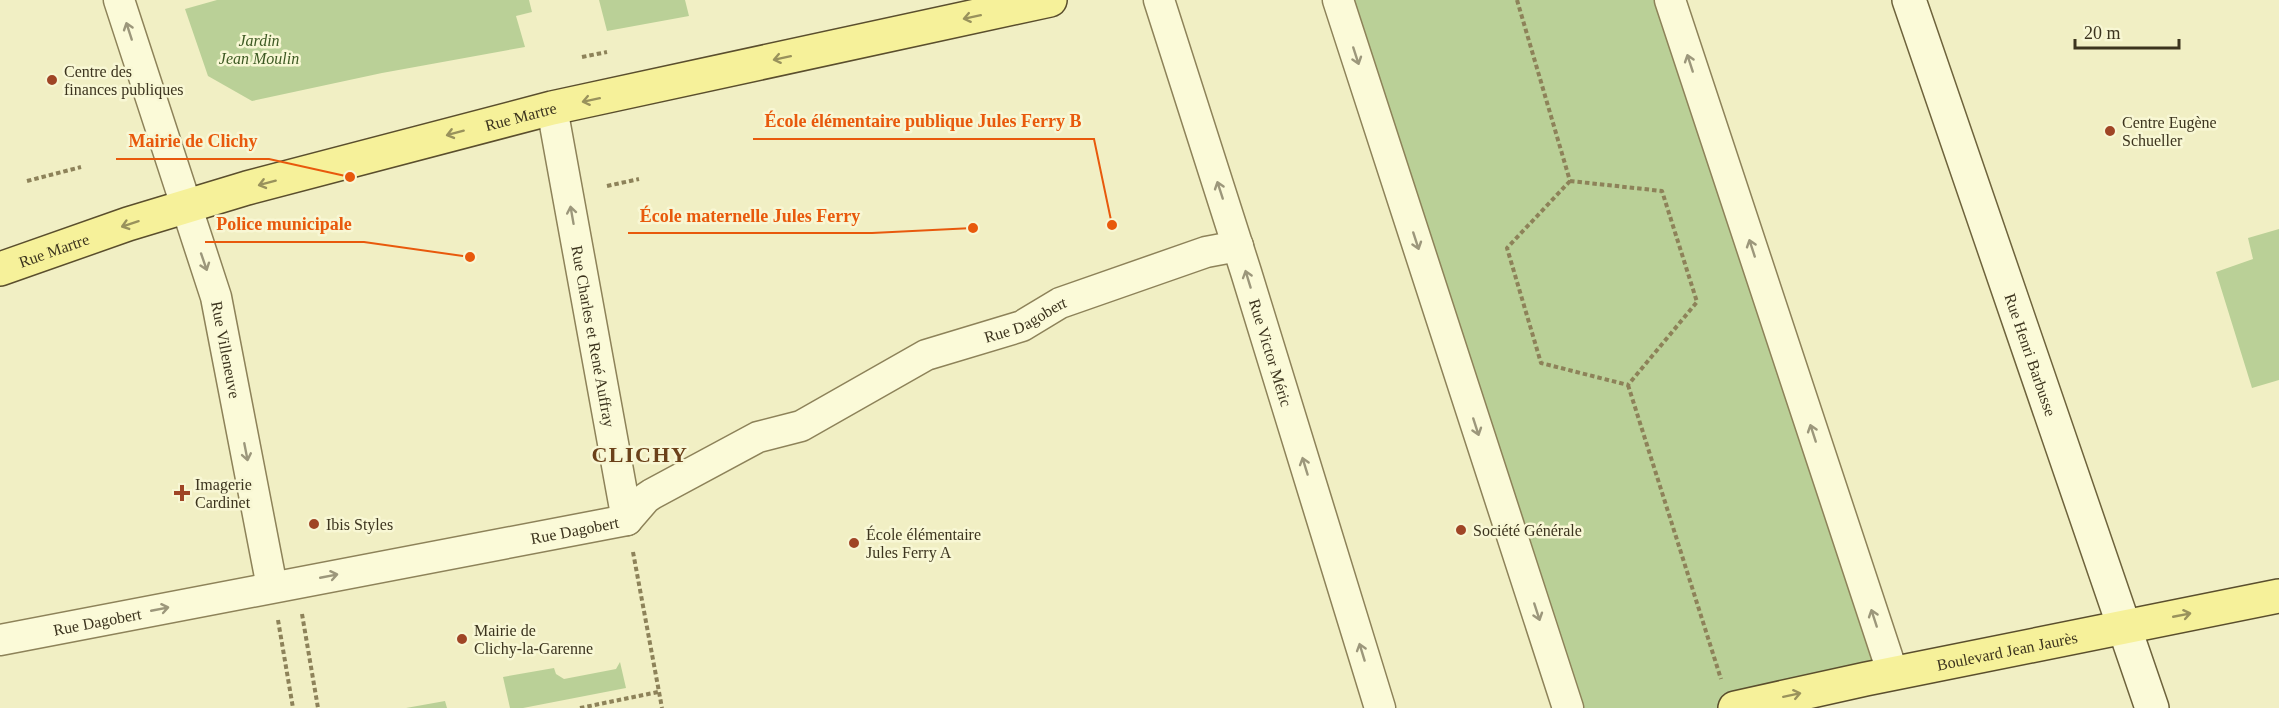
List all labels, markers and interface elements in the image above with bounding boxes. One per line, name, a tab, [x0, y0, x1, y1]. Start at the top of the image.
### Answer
one-way arrow	[963, 12, 983, 23]
scale bar	[2075, 12, 2178, 50]
one-way arrow	[123, 22, 134, 41]
text: 20 m	[2084, 23, 2121, 43]
park label: Jardin Jean Moulin	[219, 32, 299, 67]
one-way arrow	[1351, 46, 1362, 65]
one-way arrow	[773, 53, 792, 65]
one-way arrow	[1684, 54, 1695, 73]
place label: Centre des finances publiques	[64, 63, 184, 99]
marker: Centre des finances publiques	[45, 73, 59, 87]
one-way arrow	[582, 95, 602, 106]
street label: Rue Martre	[483, 99, 558, 134]
callout: École élémentaire publique Jules Ferry B	[753, 103, 1094, 139]
text: École élémentaire publique Jules Ferry B	[764, 110, 1082, 131]
place label: Centre Eugène Schueller	[2122, 114, 2217, 149]
callout: Mairie de Clichy	[116, 123, 269, 159]
marker: Centre Eugène Schueller	[2103, 124, 2117, 138]
one-way arrow	[446, 128, 465, 140]
text: Mairie de Clichy	[129, 131, 257, 151]
one-way arrow	[257, 178, 276, 189]
one-way arrow	[1214, 181, 1225, 200]
callout: École maternelle Jules Ferry	[628, 197, 872, 233]
one-way arrow	[566, 205, 577, 225]
text: École maternelle Jules Ferry	[640, 205, 860, 226]
callout: Police municipale	[205, 206, 364, 242]
text: Police municipale	[216, 214, 352, 234]
one-way arrow	[121, 219, 140, 230]
street label: Rue Martre	[16, 230, 91, 270]
one-way arrow	[1412, 231, 1423, 250]
one-way arrow	[1745, 239, 1756, 258]
street label: Rue Charles et René Auffray	[569, 244, 618, 429]
one-way arrow	[200, 252, 211, 271]
one-way arrow	[1242, 270, 1253, 289]
street label: Rue Henri Barbusse	[2002, 291, 2060, 418]
street label: Rue Dagobert	[982, 293, 1069, 345]
street label: Rue Victor Méric	[1246, 297, 1295, 409]
street label: Rue Villeneuve	[208, 299, 244, 400]
one-way arrow	[1472, 417, 1483, 436]
one-way arrow	[1806, 424, 1817, 443]
one-way arrow	[241, 442, 252, 462]
district label: CLICHY	[591, 442, 689, 467]
one-way arrow	[1299, 457, 1310, 476]
place label: Imagerie Cardinet	[195, 476, 252, 511]
marker: Imagerie Cardinet	[173, 484, 191, 502]
street label: Rue Dagobert	[529, 513, 621, 547]
place label: Ibis Styles	[326, 516, 393, 534]
marker: Ibis Styles	[307, 517, 321, 531]
place label: Société Générale	[1473, 522, 1582, 539]
marker: Société Générale	[1454, 523, 1468, 537]
place label: École élémentaire Jules Ferry A	[866, 525, 981, 562]
marker: École élémentaire Jules Ferry A	[847, 536, 861, 550]
one-way arrow	[319, 571, 339, 582]
one-way arrow	[1532, 602, 1543, 621]
one-way arrow	[150, 603, 170, 614]
street label: Rue Dagobert	[52, 605, 143, 638]
one-way arrow	[1868, 609, 1879, 628]
one-way arrow	[2172, 609, 2192, 620]
place label: Mairie de Clichy-la-Garenne	[474, 622, 593, 658]
street label: Boulevard Jean Jaurès	[1935, 628, 2079, 673]
marker: Mairie de Clichy-la-Garenne	[455, 632, 469, 646]
one-way arrow	[1356, 643, 1367, 662]
one-way arrow	[1782, 689, 1801, 701]

